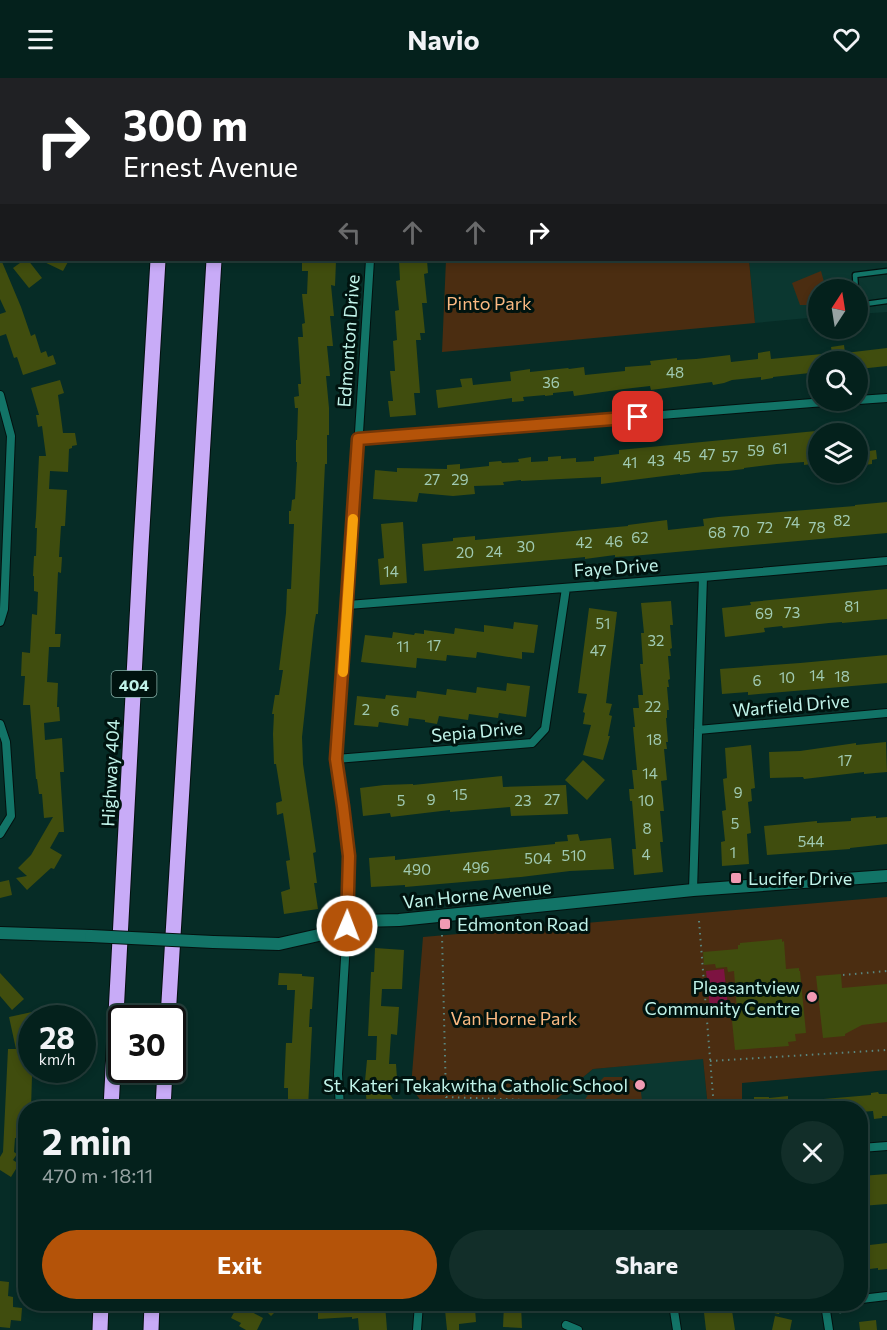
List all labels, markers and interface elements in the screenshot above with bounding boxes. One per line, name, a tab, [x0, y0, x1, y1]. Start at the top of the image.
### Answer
icon: menu	[24, 23, 57, 56]
text: Navio	[407, 23, 480, 56]
icon: heart	[830, 23, 863, 56]
text: 300 m	[123, 98, 248, 150]
icon: right	[24, 102, 102, 180]
text: Ernest Avenue	[123, 150, 298, 183]
icon: left	[333, 216, 366, 249]
icon: ahead	[396, 216, 429, 249]
icon: ahead	[459, 216, 492, 249]
icon: right	[522, 216, 555, 249]
street label: Edmonton Drive	[332, 274, 364, 408]
north arrow	[808, 279, 868, 339]
map controls	[808, 279, 868, 483]
park label: Pinto Park	[446, 292, 532, 314]
button: search	[808, 351, 868, 411]
house number: 48	[666, 363, 684, 381]
house number: 36	[542, 373, 560, 391]
pin	[612, 391, 663, 442]
icon: arrive	[621, 400, 654, 433]
button: layers	[808, 423, 868, 483]
house number: 61	[772, 439, 788, 457]
house number: 59	[747, 441, 765, 459]
house number: 47	[699, 445, 715, 463]
house number: 45	[673, 447, 691, 465]
house number: 57	[722, 447, 738, 465]
house number: 43	[647, 451, 665, 469]
house number: 41	[623, 453, 637, 471]
house number: 27	[424, 470, 440, 488]
house number: 29	[451, 470, 469, 488]
house number: 82	[833, 511, 851, 529]
house number: 74	[784, 513, 800, 531]
house number: 72	[757, 518, 773, 536]
house number: 78	[809, 518, 825, 536]
house number: 70	[732, 522, 750, 540]
house number: 68	[708, 523, 726, 541]
house number: 62	[631, 528, 649, 546]
house number: 46	[605, 532, 623, 550]
house number: 42	[575, 533, 593, 551]
house number: 30	[517, 537, 535, 555]
house number: 24	[485, 542, 503, 560]
house number: 20	[456, 543, 474, 561]
street label: Faye Drive	[573, 553, 659, 581]
house number: 14	[383, 562, 399, 580]
house number: 81	[844, 597, 860, 615]
house number: 73	[784, 603, 800, 621]
house number: 69	[755, 604, 773, 622]
house number: 51	[595, 614, 611, 632]
house number: 32	[648, 631, 664, 649]
house number: 17	[427, 636, 441, 654]
house number: 11	[397, 637, 409, 655]
house number: 47	[590, 641, 606, 659]
house number: 14	[809, 666, 825, 684]
house number: 18	[834, 667, 850, 685]
house number: 10	[779, 668, 795, 686]
road number: 404	[112, 671, 156, 697]
house number: 6	[752, 671, 762, 689]
street label: Warfield Drive	[732, 689, 850, 721]
house number: 22	[645, 697, 661, 715]
house number: 2	[362, 700, 370, 718]
house number: 6	[390, 701, 400, 719]
street label: Sepia Drive	[430, 716, 524, 746]
street label: Highway 404	[96, 719, 124, 827]
house number: 18	[646, 730, 662, 748]
house number: 17	[838, 751, 852, 769]
house number: 14	[642, 764, 658, 782]
house number: 9	[733, 783, 743, 801]
house number: 15	[452, 785, 468, 803]
house number: 9	[426, 790, 436, 808]
house number: 27	[544, 790, 560, 808]
house number: 5	[397, 791, 405, 809]
house number: 23	[515, 791, 531, 809]
house number: 10	[638, 791, 654, 809]
house number: 5	[731, 814, 739, 832]
house number: 8	[642, 819, 652, 837]
house number: 544	[798, 832, 824, 850]
house number: 1	[730, 843, 736, 861]
house number: 4	[642, 845, 651, 863]
house number: 510	[562, 846, 586, 864]
house number: 504	[524, 849, 552, 867]
house number: 496	[462, 858, 490, 876]
house number: 490	[403, 860, 431, 878]
place label: Lucifer Drive	[748, 867, 852, 889]
marker: Lucifer Drive	[729, 871, 743, 885]
street label: Van Horne Avenue	[402, 875, 552, 913]
position arrow	[315, 894, 379, 958]
place label: Edmonton Road	[457, 913, 589, 935]
marker: Edmonton Road	[438, 917, 452, 931]
place label: Pleasantview Community Centre	[644, 976, 800, 1019]
marker: Pleasantview Community Centre	[805, 990, 819, 1004]
speed limit sign: 30	[108, 1005, 186, 1083]
park label: Van Horne Park	[451, 1007, 578, 1029]
text: 28	[39, 1018, 75, 1055]
text: km/h	[39, 1050, 75, 1068]
place label: St. Kateri Tekakwitha Catholic School	[323, 1074, 628, 1096]
marker: St. Kateri Tekakwitha Catholic School	[633, 1078, 647, 1092]
text: 2 min	[42, 1118, 132, 1162]
button: close	[781, 1121, 844, 1184]
text: 470 m · 18:11	[42, 1163, 153, 1187]
button: Exit	[42, 1230, 437, 1299]
button: Share	[449, 1230, 844, 1299]

